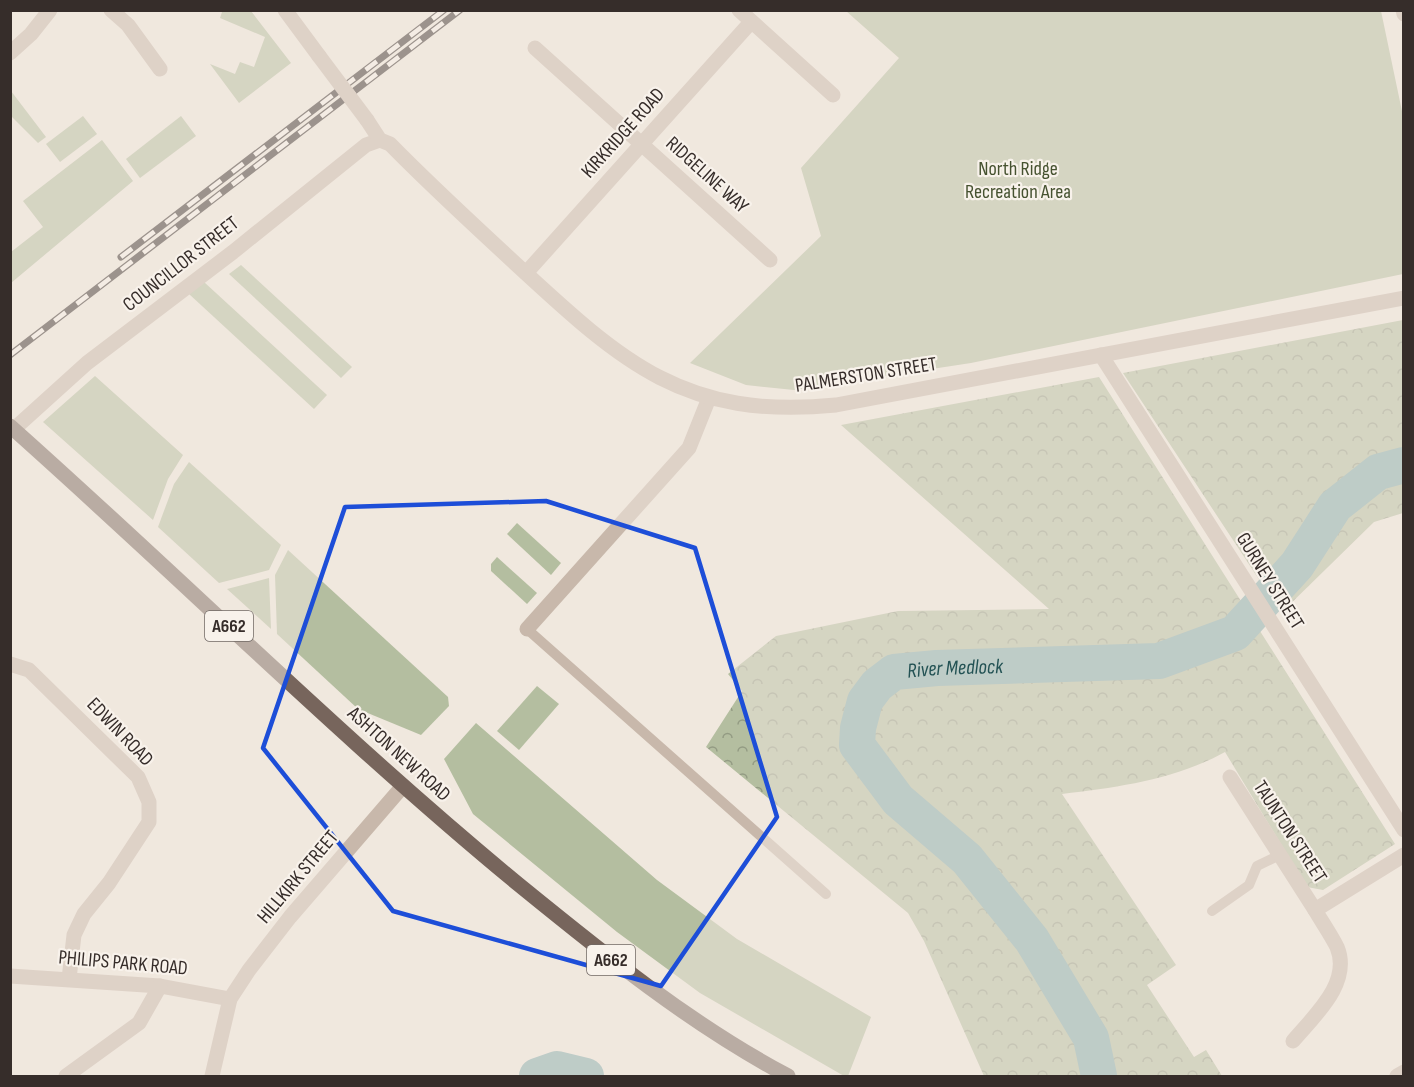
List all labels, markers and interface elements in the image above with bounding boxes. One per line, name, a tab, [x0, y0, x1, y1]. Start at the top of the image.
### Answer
street label: KIRKRIDGE ROAD	[576, 83, 670, 183]
street label: RIDGELINE WAY	[661, 132, 754, 219]
park label: North Ridge Recreation Area	[965, 157, 1071, 204]
street label: COUNCILLOR STREET	[118, 211, 244, 317]
street label: PALMERSTON STREET	[793, 352, 939, 398]
street label: GURNEY STREET	[1231, 528, 1309, 634]
road number: A662	[205, 611, 253, 641]
water label: River Medlock	[906, 653, 1005, 683]
street label: EDWIN ROAD	[82, 693, 158, 771]
street label: ASHTON NEW ROAD	[342, 701, 455, 806]
street label: TAUNTON STREET	[1248, 776, 1332, 888]
street label: HILLKIRK STREET	[252, 826, 344, 928]
street label: PHILIPS PARK ROAD	[57, 945, 189, 981]
road number: A662	[587, 945, 635, 975]

